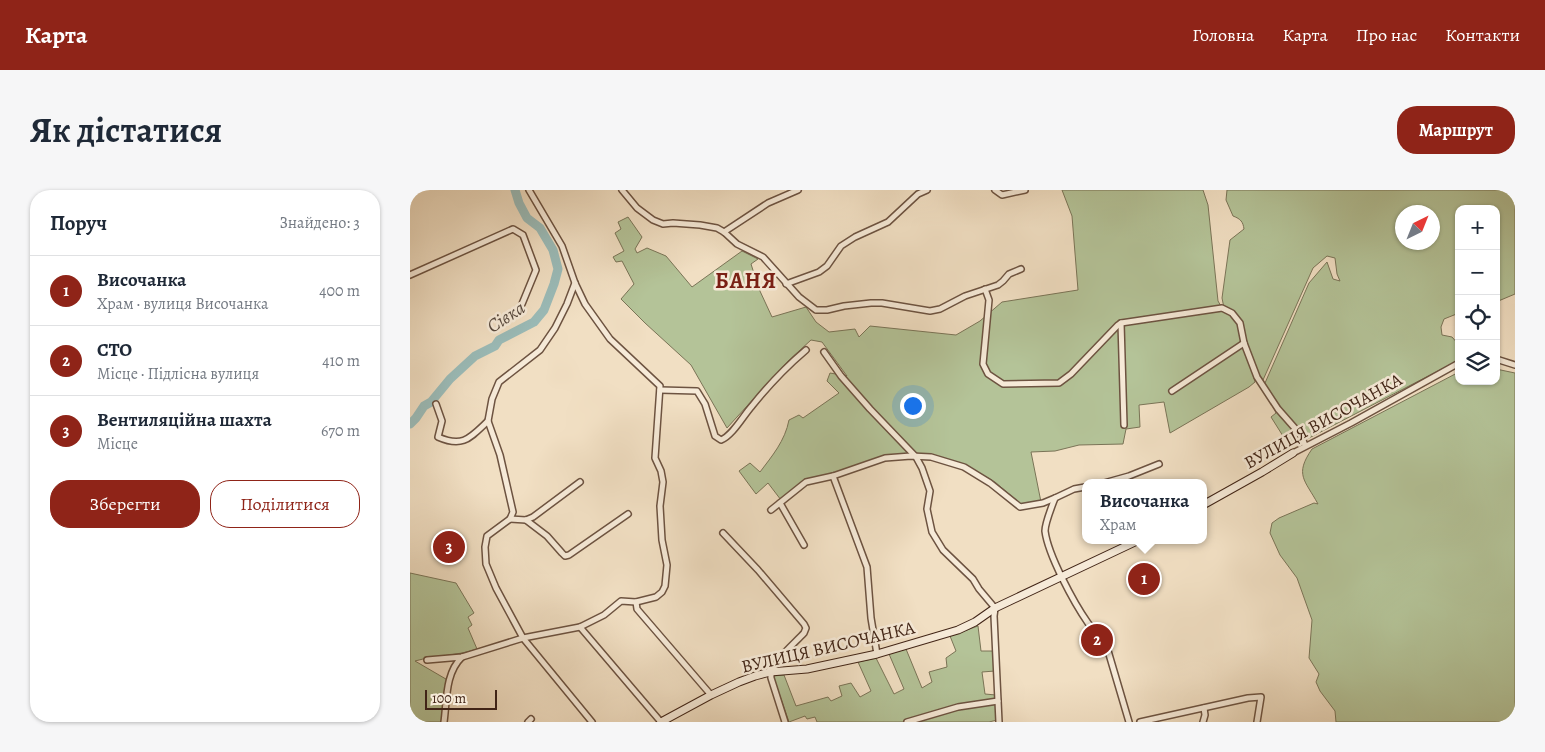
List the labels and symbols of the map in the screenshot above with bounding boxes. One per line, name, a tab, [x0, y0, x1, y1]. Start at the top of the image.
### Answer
north arrow	[1395, 205, 1440, 250]
district label: БАНЯ	[715, 266, 777, 296]
water label: Сівка	[482, 295, 530, 339]
street label: ВУЛИЦЯ ВИСОЧАНКА	[1240, 367, 1407, 474]
your location	[900, 393, 926, 419]
pin: 3	[433, 528, 465, 566]
pin: 1	[1128, 560, 1160, 598]
street label: ВУЛИЦЯ ВИСОЧАНКА	[739, 615, 918, 679]
pin: 2	[1081, 621, 1113, 659]
scale bar	[425, 687, 498, 710]

